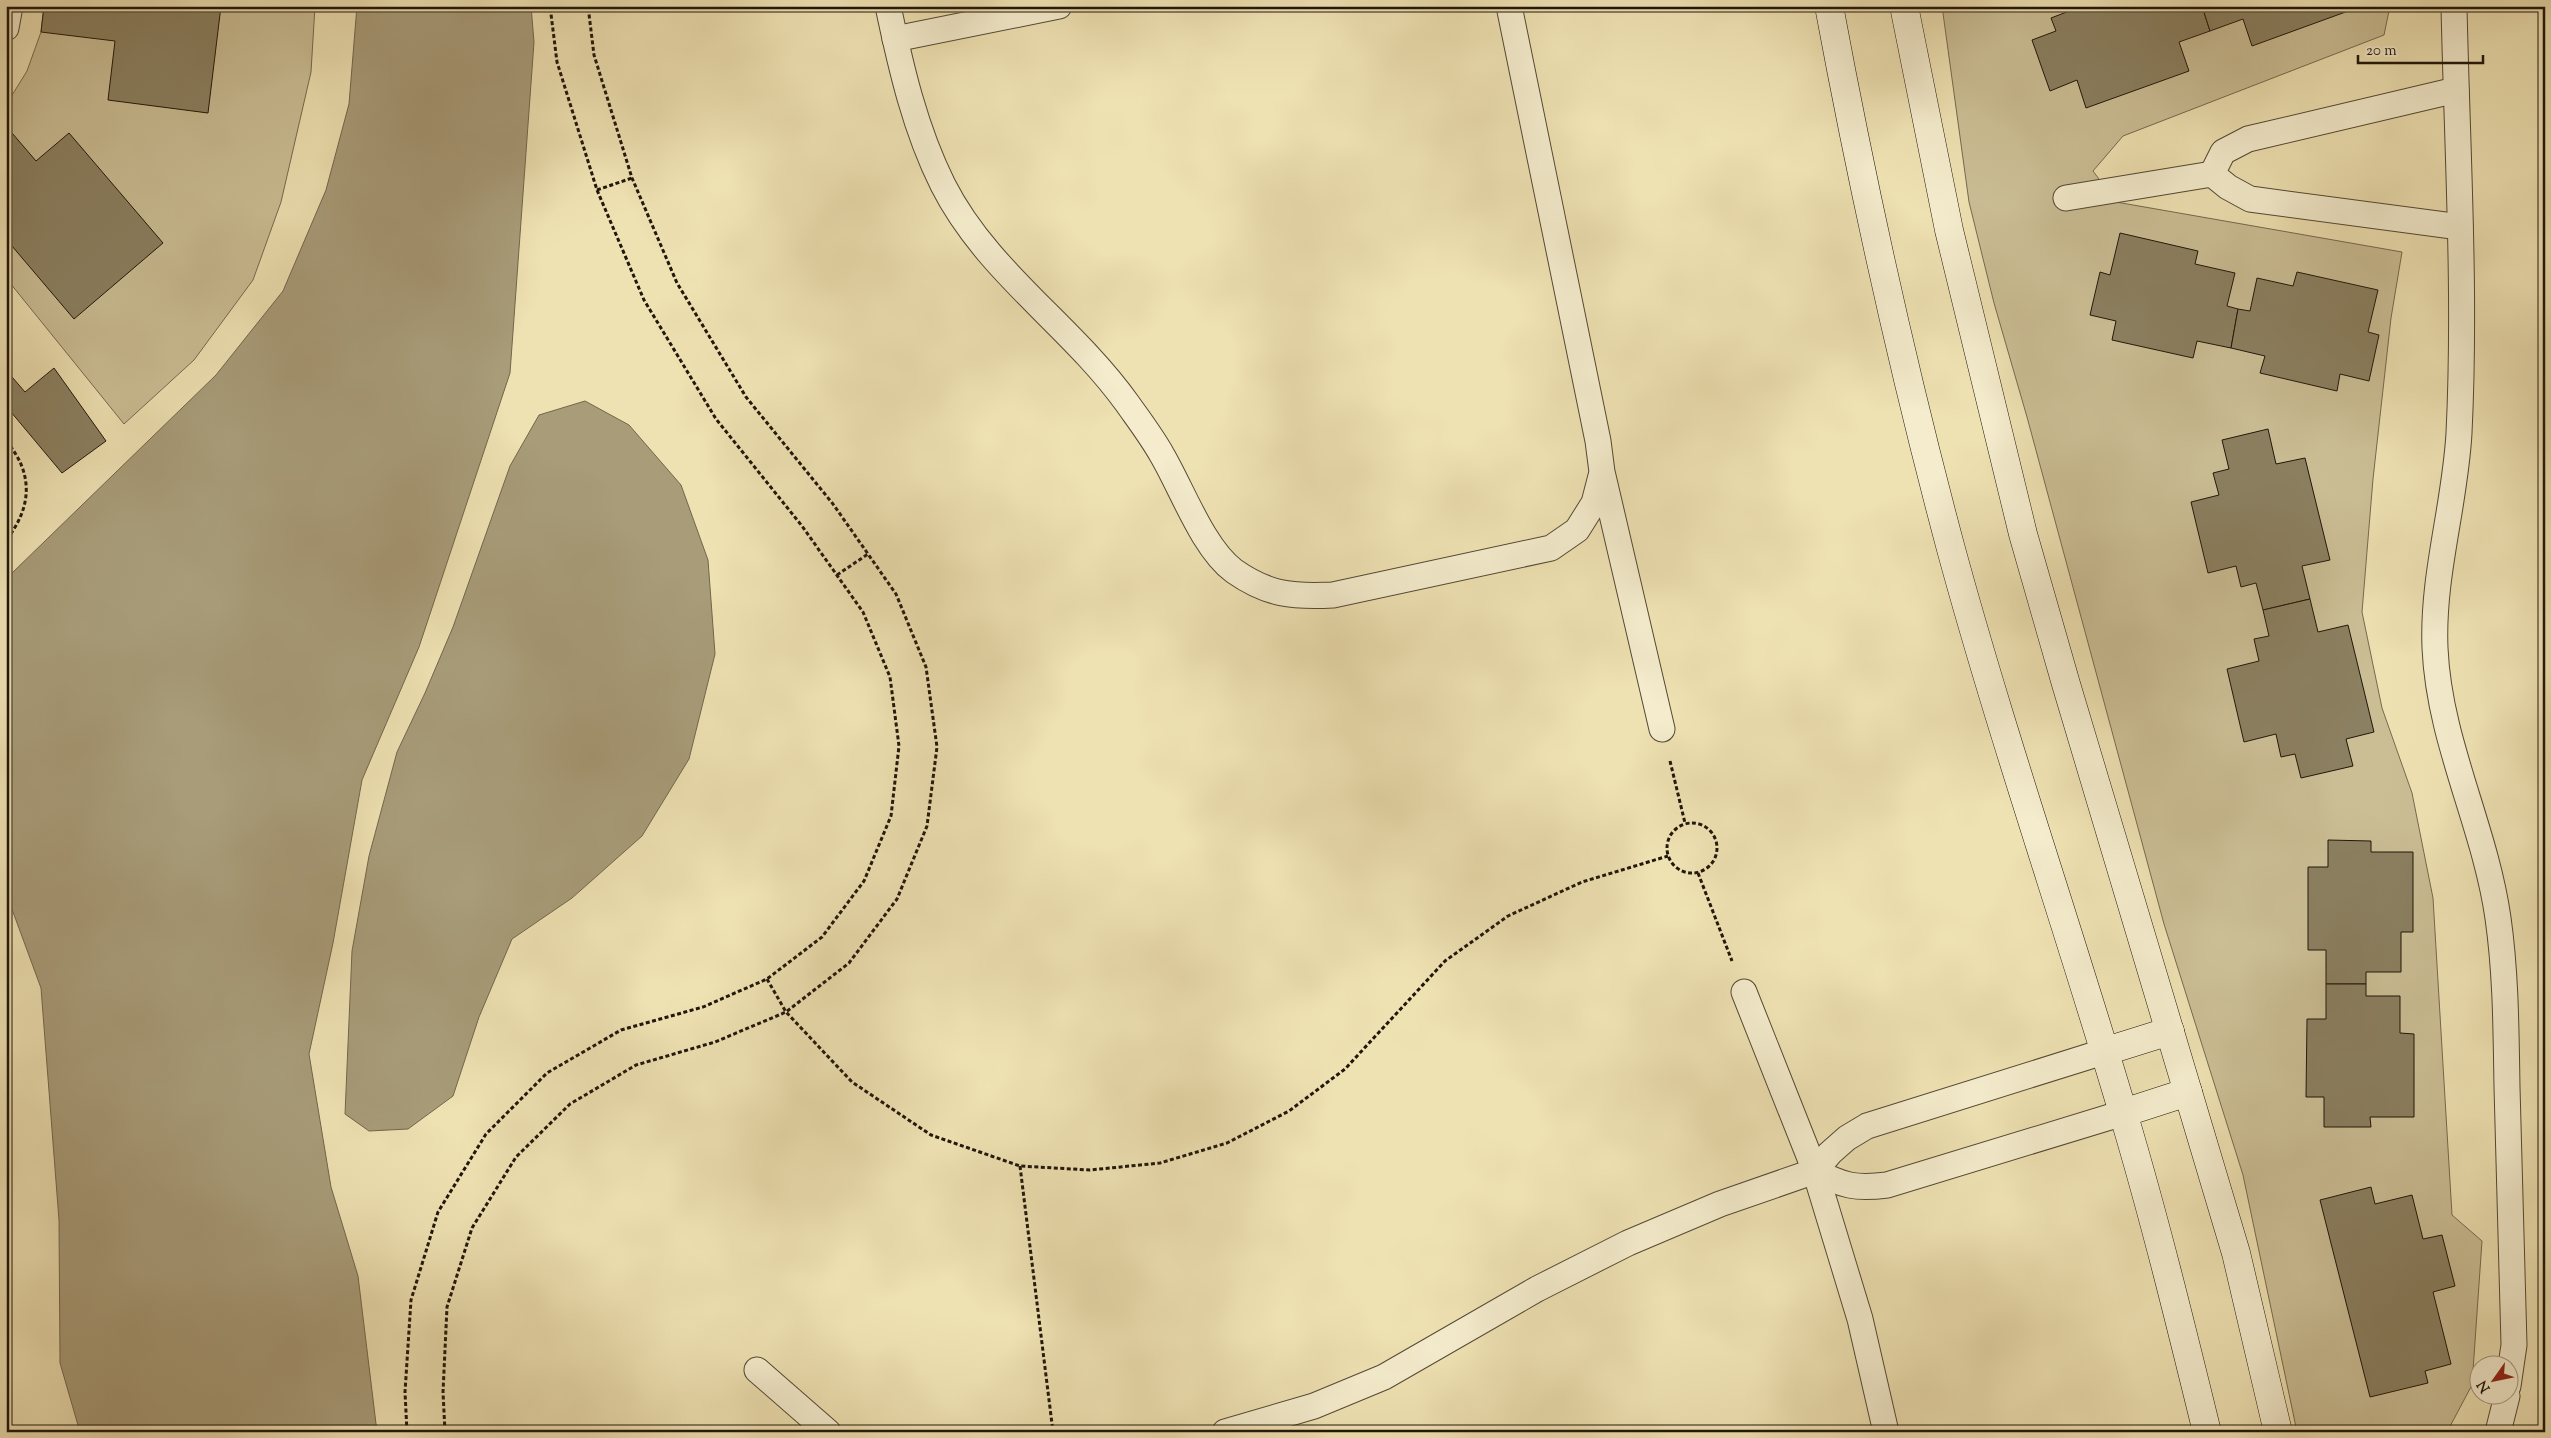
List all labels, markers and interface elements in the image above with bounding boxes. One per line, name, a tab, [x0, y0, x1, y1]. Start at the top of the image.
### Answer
scale bar	[2358, 32, 2484, 64]
text: 20 m	[2366, 41, 2397, 62]
north arrow	[2468, 1356, 2518, 1406]
text: N	[2473, 1376, 2496, 1396]

